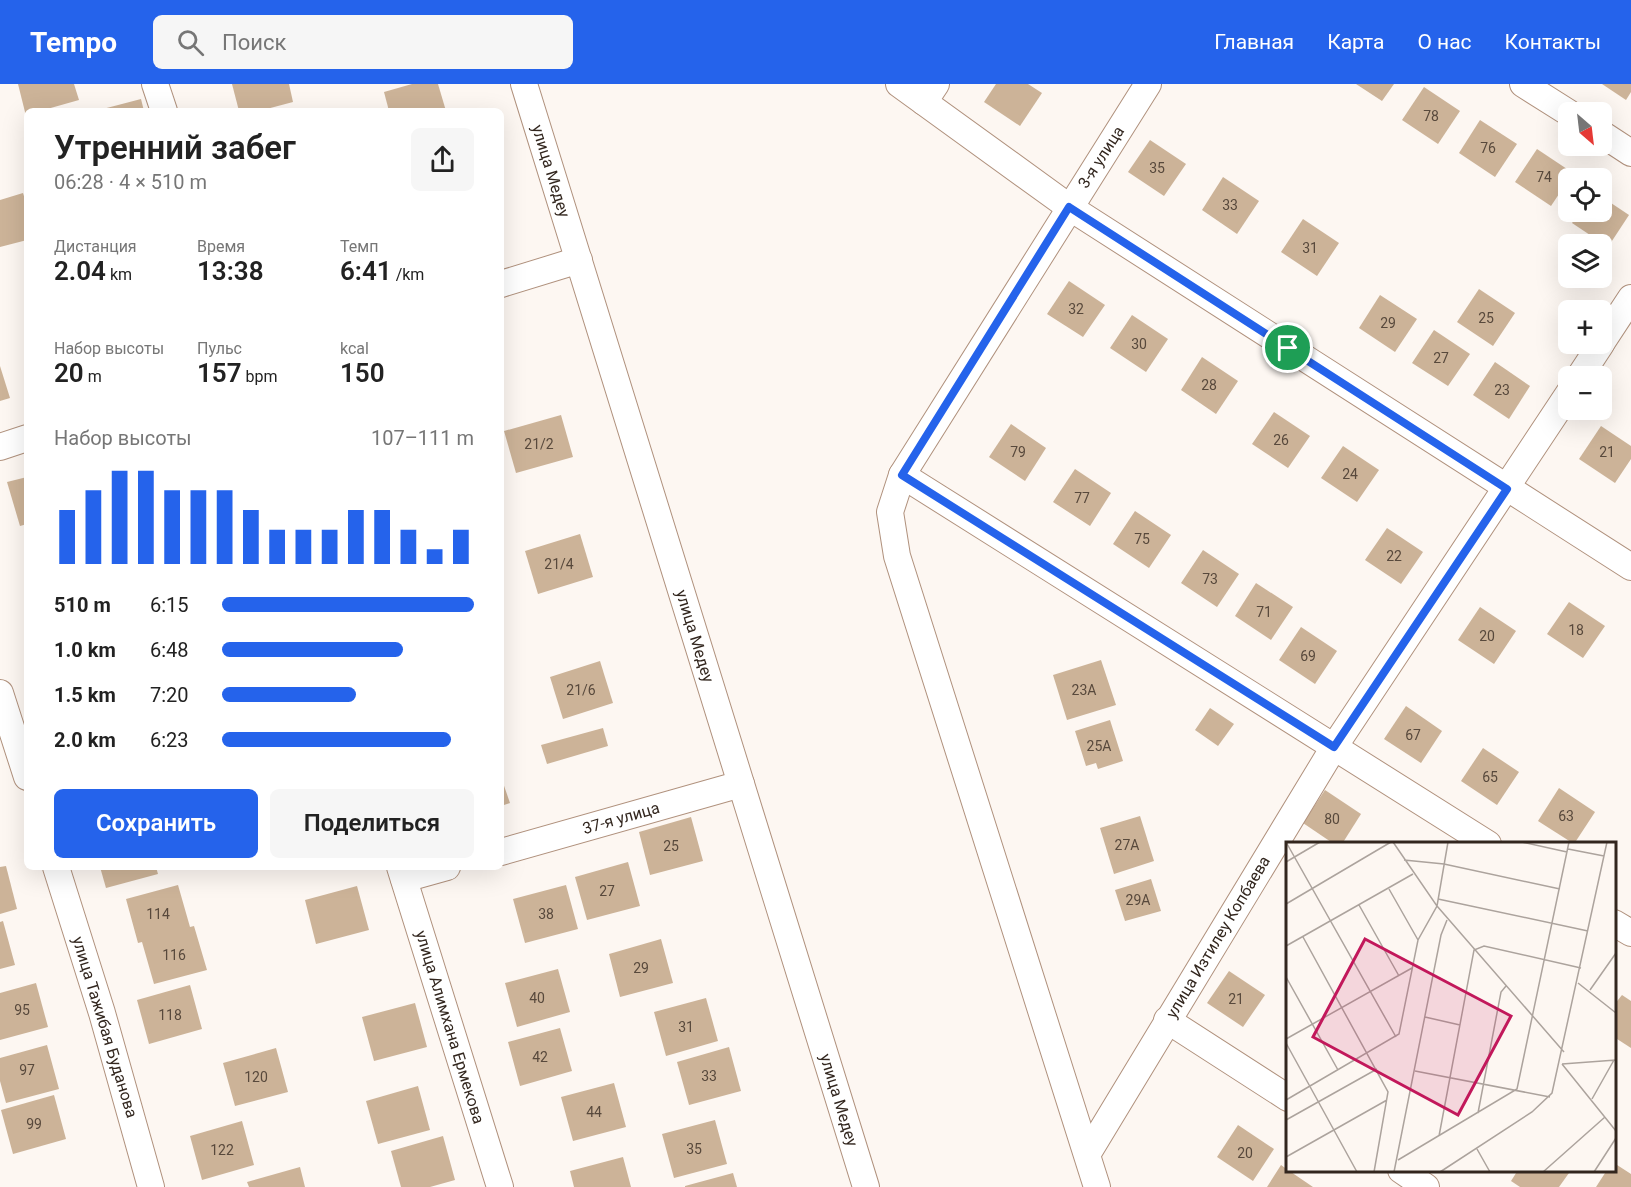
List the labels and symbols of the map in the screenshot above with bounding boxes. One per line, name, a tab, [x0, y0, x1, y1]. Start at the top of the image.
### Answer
north arrow	[1558, 102, 1612, 156]
house number: 78	[1423, 108, 1439, 124]
street label: улица Медеу	[528, 122, 574, 220]
street label: 3-я улица	[1074, 122, 1128, 192]
house number: 76	[1480, 140, 1496, 156]
house number: 35	[1149, 160, 1165, 176]
house number: 74	[1536, 169, 1552, 185]
house number: 33	[1222, 197, 1238, 213]
house number: 31	[1302, 240, 1318, 256]
house number: 32	[1068, 301, 1084, 317]
house number: 25	[1478, 310, 1494, 326]
house number: 29	[1380, 315, 1396, 331]
pin	[1262, 322, 1313, 373]
house number: 30	[1131, 336, 1147, 352]
house number: 27	[1433, 350, 1449, 366]
house number: 28	[1201, 377, 1217, 393]
house number: 23	[1494, 382, 1510, 398]
house number: 26	[1273, 432, 1289, 448]
house number: 21/2	[524, 436, 554, 452]
house number: 79	[1010, 444, 1026, 460]
house number: 21	[1599, 444, 1615, 460]
house number: 24	[1342, 466, 1358, 482]
house number: 77	[1074, 490, 1090, 506]
house number: 75	[1134, 531, 1150, 547]
house number: 22	[1386, 548, 1402, 564]
house number: 21/4	[544, 556, 574, 572]
house number: 73	[1202, 571, 1218, 587]
street label: улица Медеу	[672, 587, 718, 685]
house number: 71	[1256, 604, 1272, 620]
house number: 18	[1568, 622, 1584, 638]
house number: 20	[1479, 628, 1495, 644]
house number: 69	[1300, 648, 1316, 664]
house number: 21/6	[566, 682, 596, 698]
house number: 23А	[1072, 682, 1096, 698]
house number: 67	[1405, 727, 1421, 743]
house number: 25А	[1087, 738, 1111, 754]
house number: 65	[1482, 769, 1498, 785]
street label: 37-я улица	[580, 798, 662, 838]
house number: 63	[1558, 808, 1574, 824]
house number: 80	[1324, 811, 1340, 827]
house number: 27А	[1115, 837, 1139, 853]
house number: 25	[663, 838, 679, 854]
inset map	[1286, 842, 1616, 1172]
street label: улица Изтилеу Копбаева	[1162, 852, 1274, 1022]
house number: 27	[599, 883, 615, 899]
house number: 29А	[1126, 892, 1150, 908]
house number: 114	[146, 906, 170, 922]
house number: 38	[538, 906, 554, 922]
street label: улица Алимхана Ермекова	[411, 928, 489, 1126]
street label: улица Тажибая Буданова	[68, 934, 142, 1120]
house number: 116	[162, 947, 186, 963]
house number: 29	[633, 960, 649, 976]
house number: 40	[529, 990, 545, 1006]
house number: 21	[1228, 991, 1244, 1007]
house number: 95	[14, 1002, 30, 1018]
house number: 118	[158, 1007, 182, 1023]
house number: 31	[678, 1019, 694, 1035]
house number: 42	[532, 1049, 548, 1065]
street label: улица Медеу	[816, 1051, 862, 1149]
house number: 97	[19, 1062, 35, 1078]
house number: 33	[701, 1068, 717, 1084]
house number: 120	[244, 1069, 268, 1085]
house number: 44	[586, 1104, 602, 1120]
house number: 99	[26, 1116, 42, 1132]
house number: 35	[686, 1141, 702, 1157]
house number: 122	[210, 1142, 234, 1158]
house number: 20	[1237, 1145, 1253, 1161]

